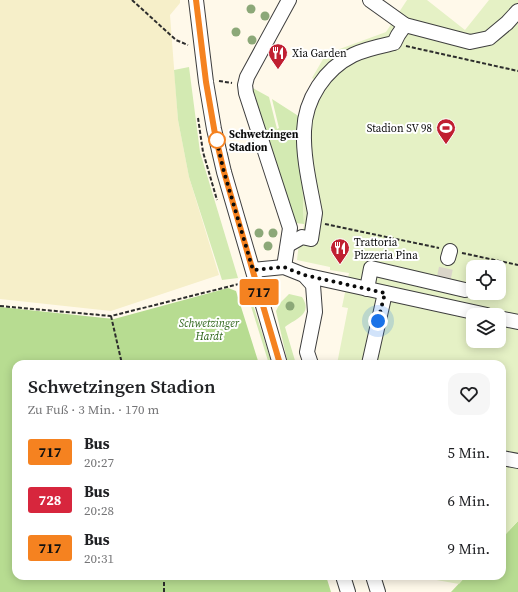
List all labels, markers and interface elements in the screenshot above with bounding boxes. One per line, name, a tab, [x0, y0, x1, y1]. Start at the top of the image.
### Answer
restaurant icon: Xia Garden	[267, 42, 289, 70]
place label: Xia Garden	[292, 46, 347, 61]
sports icon: Stadion SV 98	[435, 117, 457, 145]
place label: Stadion SV 98	[367, 121, 432, 136]
place label: Schwetzingen Stadion	[229, 127, 299, 155]
marker: Schwetzingen Stadion	[208, 131, 226, 149]
place label: Trattoria Pizzeria Pina	[354, 235, 418, 263]
restaurant icon: Trattoria Pizzeria Pina	[329, 237, 351, 265]
map controls	[466, 260, 506, 348]
button: locate	[466, 260, 506, 300]
line badge: 717	[236, 279, 282, 305]
text: 717	[248, 282, 270, 302]
button: layers	[466, 308, 506, 348]
your location	[368, 311, 388, 331]
park label: Schwetzinger Hardt	[179, 316, 240, 344]
text: Schwetzingen Stadion	[28, 373, 216, 399]
button: heart	[448, 373, 490, 415]
text: Zu Fuß · 3 Min. · 170 m	[28, 401, 159, 418]
text: Bus	[84, 433, 110, 454]
text: 717	[39, 442, 61, 462]
text: 5 Min.	[447, 442, 490, 463]
text: 20:27	[84, 454, 114, 471]
text: Bus	[84, 481, 110, 502]
text: 728	[39, 490, 61, 510]
text: 6 Min.	[447, 490, 490, 511]
text: 20:28	[84, 502, 114, 519]
text: Bus	[84, 529, 110, 550]
text: 717	[39, 538, 61, 558]
text: 9 Min.	[447, 538, 490, 559]
text: 20:31	[84, 550, 114, 567]

